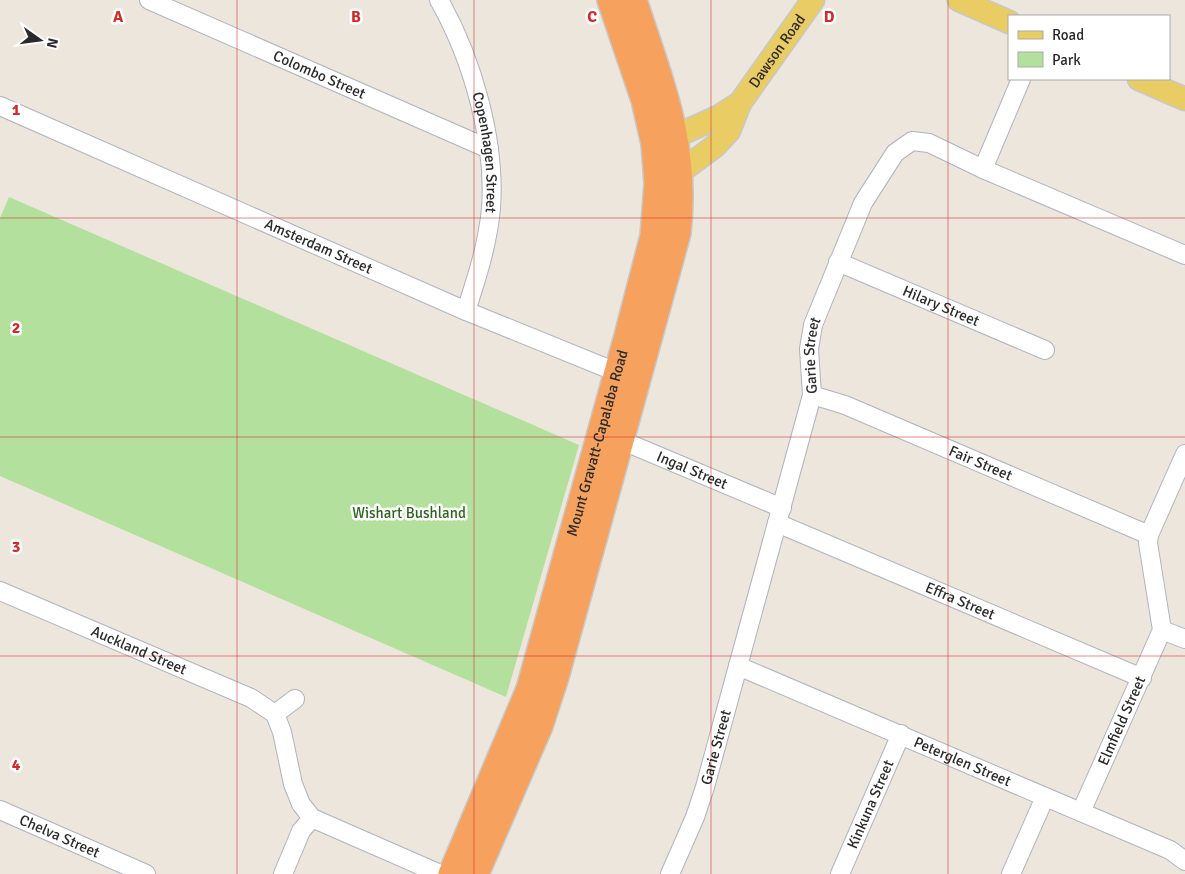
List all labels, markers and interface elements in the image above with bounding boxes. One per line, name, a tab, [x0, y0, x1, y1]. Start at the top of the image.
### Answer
text: A	[113, 7, 124, 27]
text: B	[351, 7, 361, 27]
text: C	[587, 7, 597, 27]
text: D	[824, 7, 835, 27]
street label: Dawson Road	[745, 11, 809, 91]
north arrow	[15, 15, 65, 65]
legend	[1008, 15, 1170, 80]
text: Road	[1052, 26, 1084, 44]
text: N	[43, 36, 62, 50]
street label: Colombo Street	[270, 47, 368, 103]
text: Park	[1052, 51, 1081, 69]
street label: Copenhagen Street	[468, 90, 501, 214]
text: 1	[12, 100, 21, 120]
street label: Amsterdam Street	[262, 215, 375, 278]
street label: Hilary Street	[900, 282, 982, 330]
street label: Garie Street	[800, 314, 824, 394]
text: 2	[12, 318, 20, 338]
street label: Mount Gravatt-Capalaba Road	[563, 348, 632, 538]
street label: Fair Street	[946, 442, 1015, 484]
street label: Ingal Street	[654, 447, 730, 493]
park label: Wishart Bushland	[352, 504, 466, 522]
text: 3	[12, 537, 20, 557]
street label: Effra Street	[923, 578, 998, 623]
street label: Auckland Street	[88, 622, 189, 679]
street label: Elmfield Street	[1094, 673, 1149, 768]
street label: Garie Street	[697, 708, 735, 787]
street label: Peterglen Street	[911, 733, 1014, 790]
text: 4	[12, 755, 21, 775]
street label: Kinkuna Street	[843, 757, 898, 851]
street label: Chelva Street	[17, 811, 102, 862]

